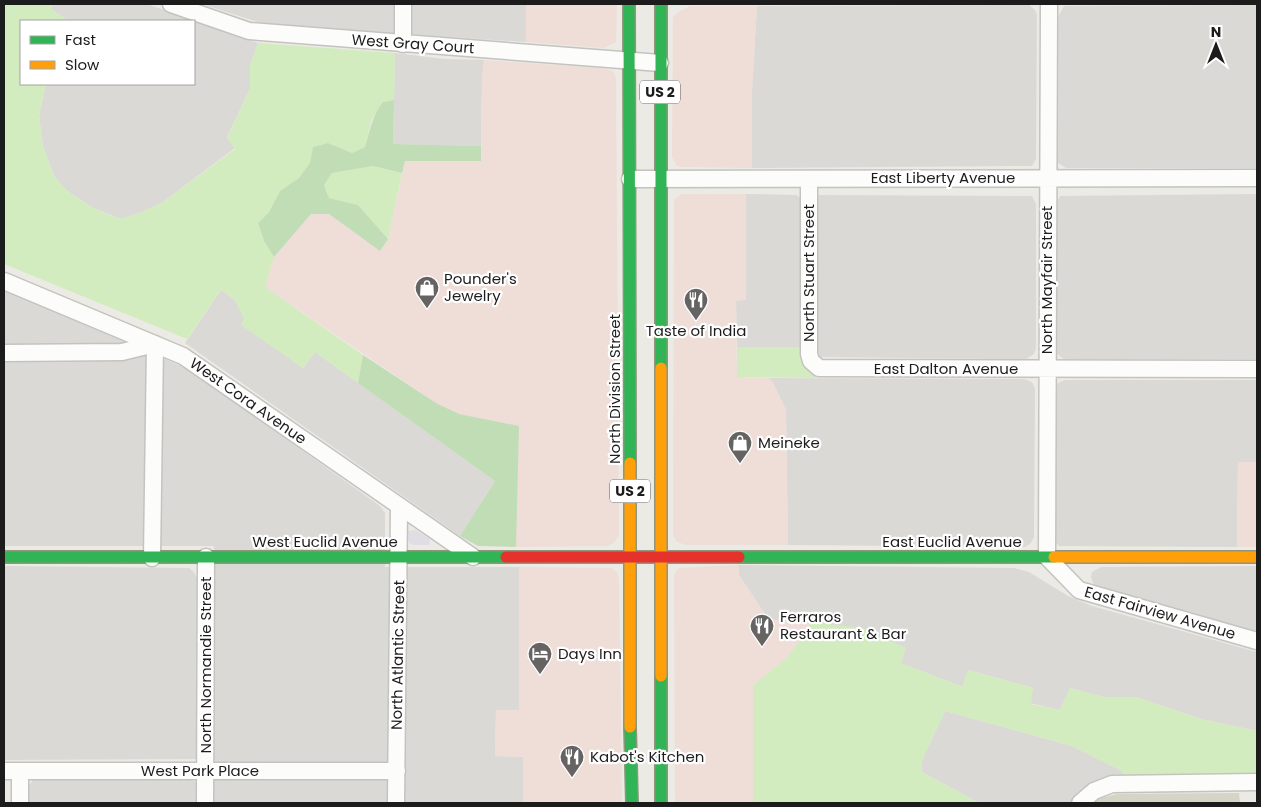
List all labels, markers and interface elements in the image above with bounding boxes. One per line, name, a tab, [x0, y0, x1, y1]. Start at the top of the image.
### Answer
legend	[20, 20, 195, 85]
north arrow	[1191, 20, 1241, 70]
text: N	[1211, 22, 1221, 42]
text: Fast	[65, 29, 96, 50]
street label: West Gray Court	[351, 29, 475, 58]
text: Slow	[65, 54, 100, 75]
road number: US 2	[640, 80, 680, 104]
street label: East Liberty Avenue	[871, 167, 1015, 188]
street label: North Stuart Street	[798, 204, 819, 342]
street label: North Mayfair Street	[1036, 206, 1057, 354]
place label: Pounder's Jewelry	[444, 268, 517, 306]
shop icon: Pounder's Jewelry	[414, 275, 440, 309]
restaurant icon: Taste of India	[683, 287, 709, 321]
street label: North Division Street	[604, 314, 625, 464]
place label: Taste of India	[646, 320, 746, 341]
street label: West Cora Avenue	[186, 352, 311, 449]
street label: East Dalton Avenue	[874, 358, 1018, 379]
shop icon: Meineke	[727, 430, 753, 464]
place label: Meineke	[758, 432, 820, 453]
road number: US 2	[610, 480, 650, 502]
street label: West Euclid Avenue	[252, 531, 398, 552]
street label: East Euclid Avenue	[882, 531, 1022, 552]
street label: North Normandie Street	[195, 577, 216, 753]
street label: North Atlantic Street	[386, 580, 409, 730]
street label: East Fairview Avenue	[1082, 581, 1238, 644]
place label: Ferraros Restaurant & Bar	[780, 606, 907, 644]
restaurant icon: Ferraros Restaurant & Bar	[749, 613, 775, 647]
hotel icon: Days Inn	[527, 641, 553, 675]
place label: Days Inn	[558, 643, 622, 664]
restaurant icon: Kabot's Kitchen	[559, 744, 585, 778]
place label: Kabot's Kitchen	[590, 746, 704, 767]
street label: West Park Place	[141, 760, 259, 781]

